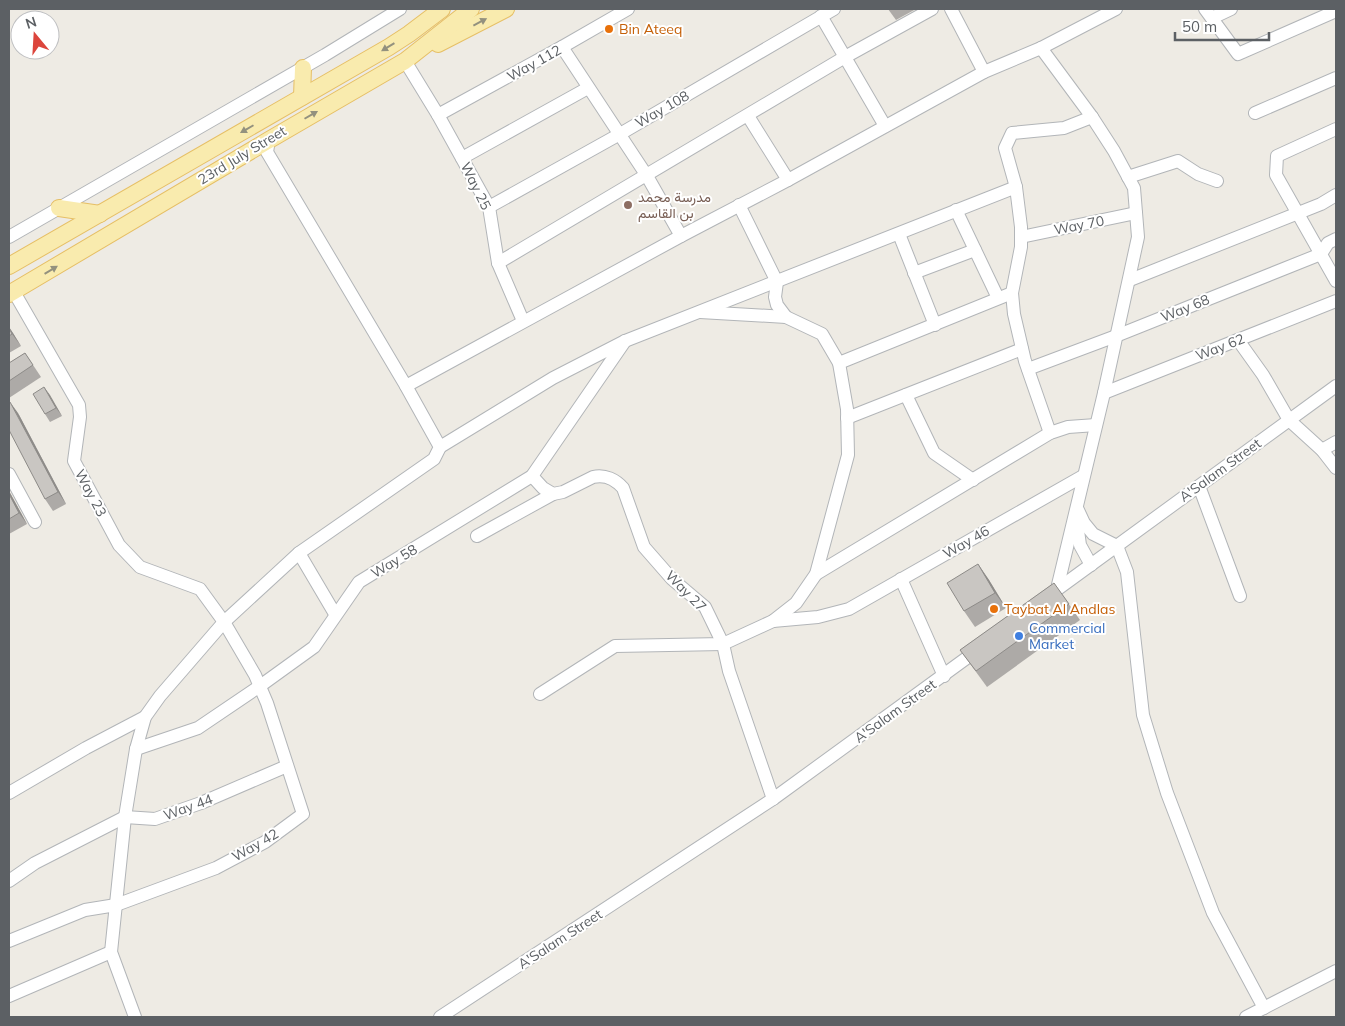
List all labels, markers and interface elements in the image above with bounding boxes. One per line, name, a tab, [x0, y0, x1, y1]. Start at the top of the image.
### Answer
north arrow	[10, 10, 60, 60]
scale bar	[1175, 10, 1269, 42]
text: N	[23, 12, 39, 33]
text: 50 m	[1182, 17, 1217, 36]
one-way arrow	[472, 18, 487, 26]
place label: Bin Ateeq	[619, 20, 682, 38]
marker: Bin Ateeq	[603, 23, 615, 35]
street label: Way 112	[504, 41, 564, 85]
one-way arrow	[382, 43, 395, 52]
street label: Way 108	[632, 86, 692, 132]
one-way arrow	[304, 111, 317, 120]
street label: 23rd July Street	[195, 122, 289, 188]
one-way arrow	[241, 124, 254, 133]
street label: Way 25	[457, 159, 495, 213]
place label: مدرسة محمد بن القاسم	[638, 188, 711, 222]
marker: مدرسة محمد بن القاسم	[622, 199, 634, 211]
street label: Way 70	[1052, 211, 1106, 239]
one-way arrow	[44, 265, 57, 274]
street label: Way 68	[1158, 290, 1212, 326]
street label: Way 62	[1193, 329, 1247, 365]
street label: A'Salam Street	[1176, 434, 1265, 506]
street label: Way 23	[71, 466, 111, 520]
street label: Way 46	[939, 521, 993, 563]
street label: Way 58	[368, 540, 420, 582]
street label: Way 27	[662, 567, 710, 615]
place label: Taybat Al Andlas	[1004, 600, 1115, 618]
marker: Taybat Al Andlas	[988, 603, 1000, 615]
place label: Commercial Market	[1029, 619, 1105, 653]
marker: Commercial Market	[1013, 630, 1025, 642]
street label: A'Salam Street	[851, 675, 940, 747]
street label: Way 44	[161, 790, 216, 824]
street label: Way 42	[228, 824, 282, 866]
street label: A'Salam Street	[514, 905, 606, 973]

